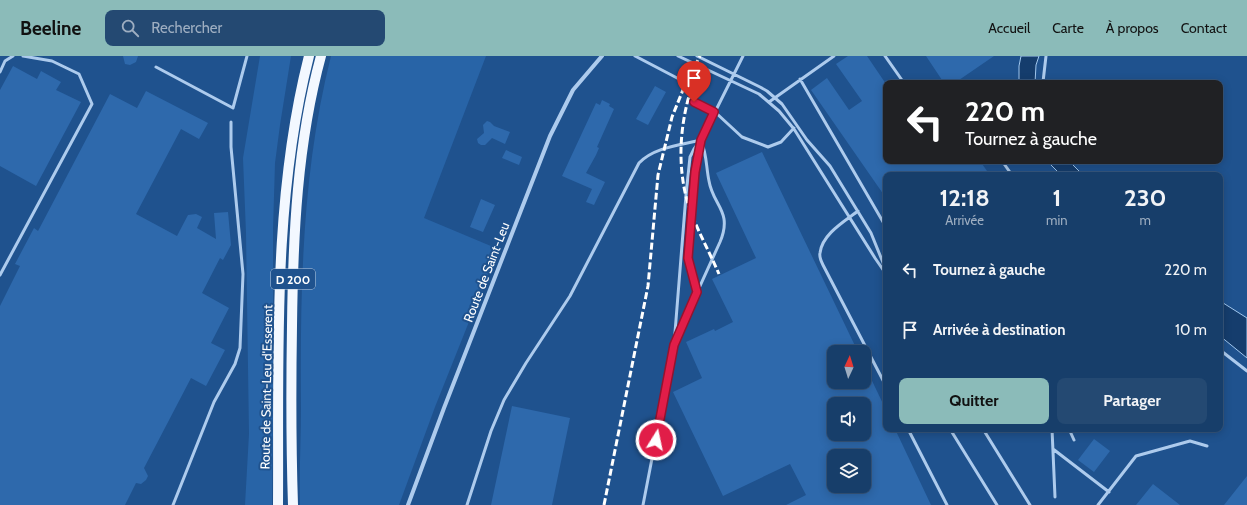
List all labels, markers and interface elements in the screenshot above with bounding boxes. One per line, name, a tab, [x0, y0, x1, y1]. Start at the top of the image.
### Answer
search box	[105, 10, 385, 46]
text: Beeline	[20, 17, 81, 40]
icon: search	[119, 17, 141, 39]
text: Rechercher	[151, 19, 222, 37]
text: Accueil	[988, 19, 1030, 37]
text: Carte	[1052, 19, 1084, 37]
text: À propos	[1106, 19, 1159, 37]
text: Contact	[1181, 19, 1227, 37]
pin	[677, 61, 711, 102]
icon: arrive	[683, 67, 705, 89]
text: 220 m	[965, 94, 1045, 128]
icon: left	[899, 96, 951, 148]
text: Tournez à gauche	[965, 128, 1097, 150]
text: 12:18	[939, 183, 990, 212]
text: 1	[1052, 183, 1061, 212]
text: 230	[1124, 183, 1167, 212]
text: Arrivée	[945, 212, 984, 228]
text: min	[1046, 212, 1068, 228]
text: m	[1140, 212, 1151, 228]
street label: Route de Saint-Leu	[460, 220, 512, 324]
icon: left	[899, 259, 921, 281]
text: Tournez à gauche	[933, 261, 1045, 279]
text: 220 m	[1164, 261, 1207, 279]
road number: D 200	[271, 269, 315, 289]
street label: Route de Saint-Leu d'Esserent	[257, 304, 275, 470]
icon: arrive	[899, 319, 921, 341]
text: Arrivée à destination	[933, 321, 1065, 339]
text: 10 m	[1175, 321, 1207, 339]
north arrow	[827, 345, 871, 389]
map controls	[827, 345, 871, 493]
button: Quitter	[899, 378, 1049, 424]
button: Partager	[1057, 378, 1207, 424]
button: sound	[827, 397, 871, 441]
position arrow	[635, 419, 677, 461]
button: layers	[827, 449, 871, 493]

